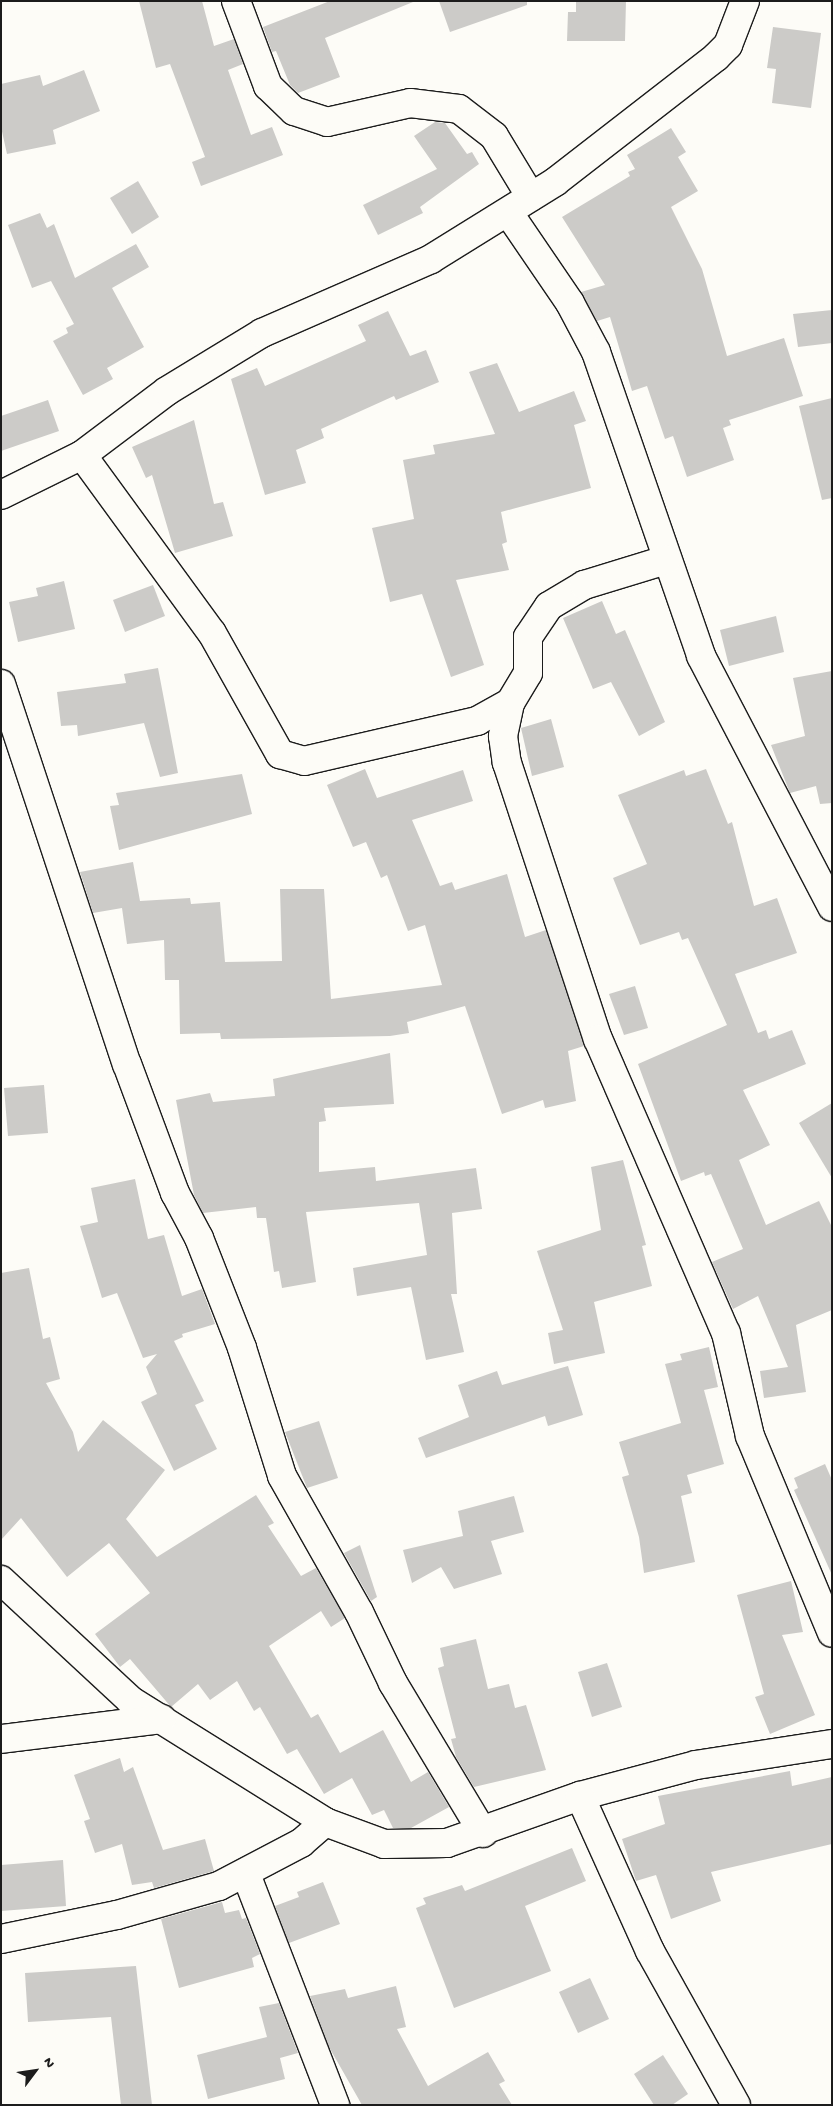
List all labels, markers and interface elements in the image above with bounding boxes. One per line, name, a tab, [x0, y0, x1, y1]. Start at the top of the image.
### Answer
north arrow	[10, 2046, 60, 2096]
text: N	[39, 2055, 58, 2071]

